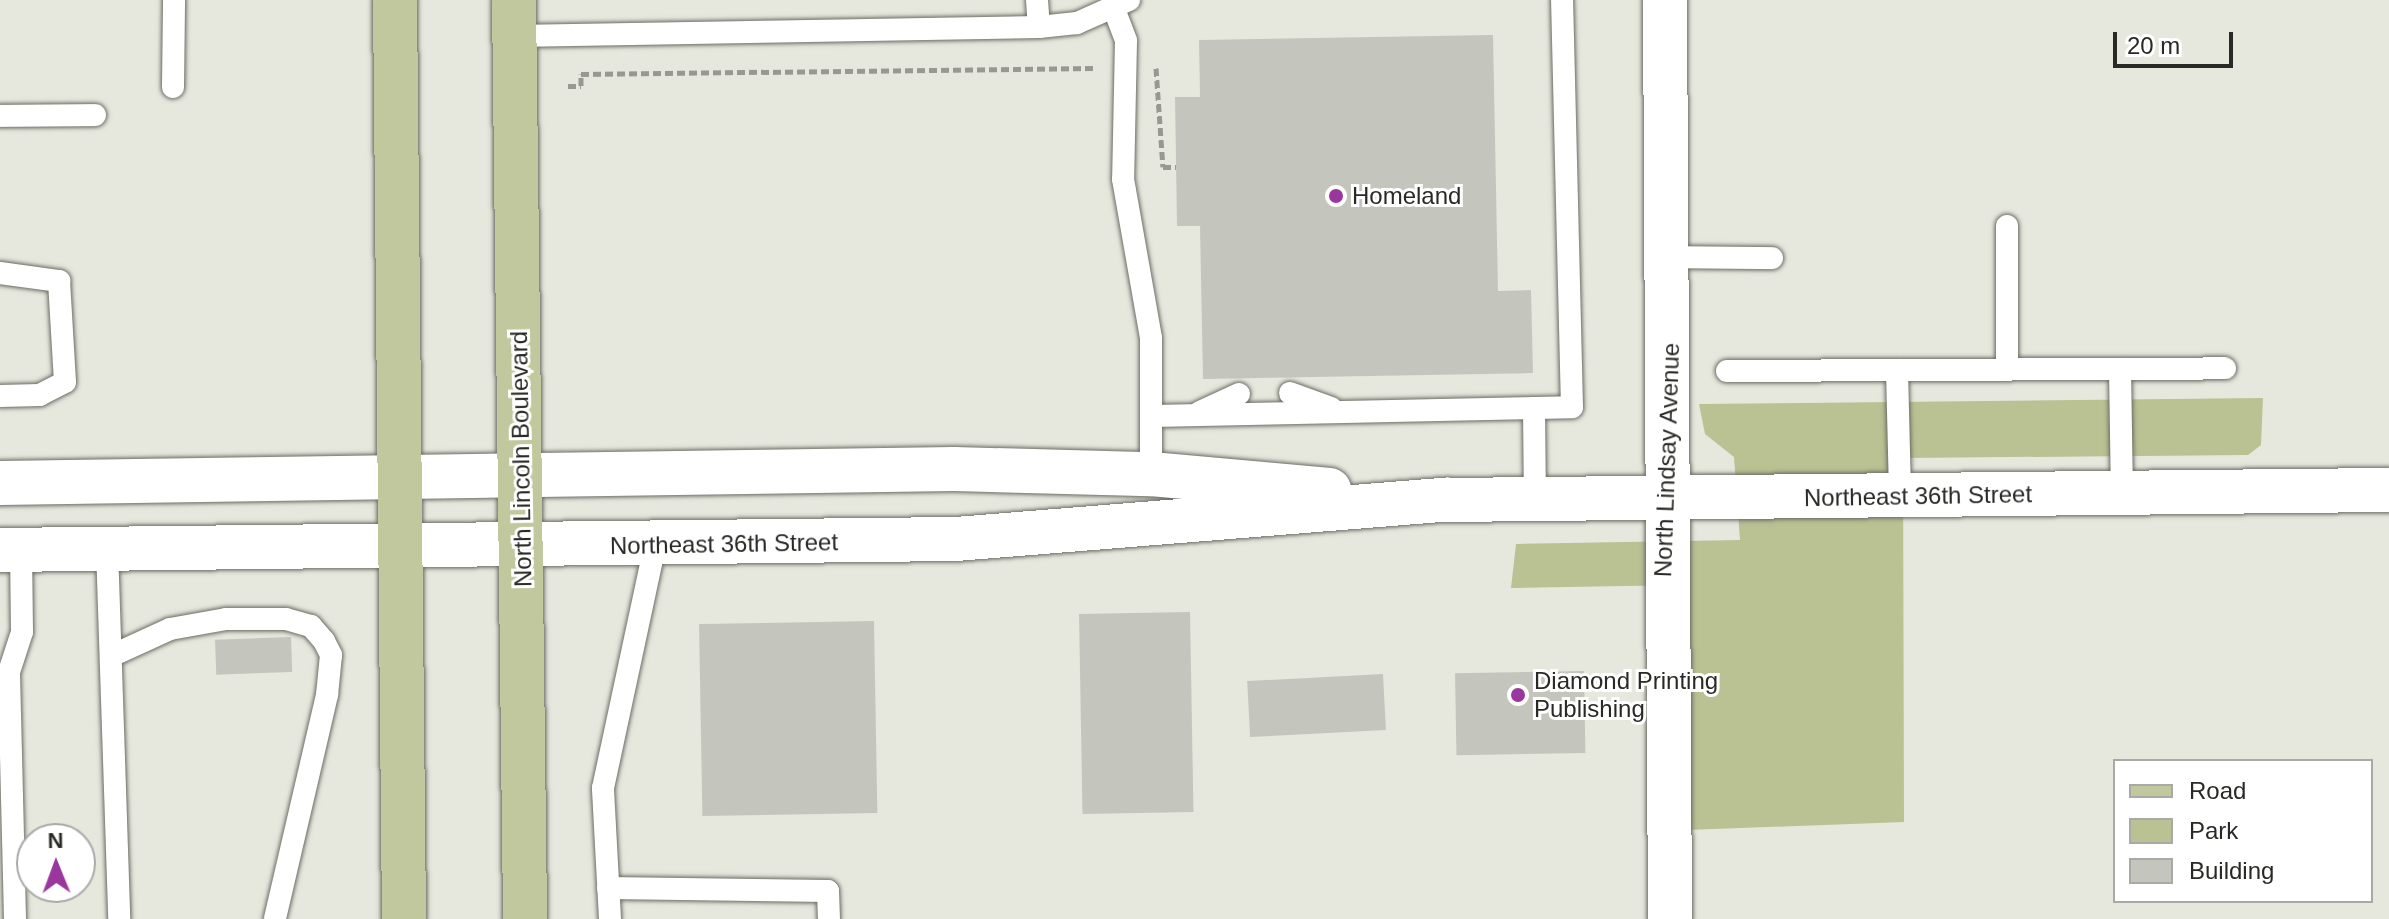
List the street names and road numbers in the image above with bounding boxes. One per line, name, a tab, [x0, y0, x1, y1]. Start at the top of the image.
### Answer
street label: North Lincoln Boulevard	[504, 331, 538, 587]
street label: North Lindsay Avenue	[1648, 342, 1686, 578]
street label: Northeast 36th Street	[1804, 480, 2032, 512]
street label: Northeast 36th Street	[610, 528, 838, 560]

